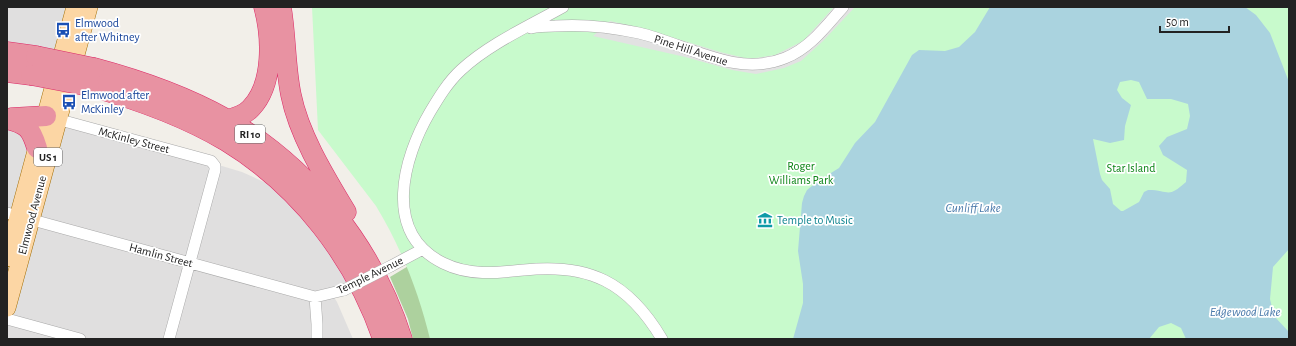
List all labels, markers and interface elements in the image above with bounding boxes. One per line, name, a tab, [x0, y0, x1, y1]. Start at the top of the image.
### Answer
scale bar	[1160, 8, 1229, 34]
text: 50 m	[1166, 16, 1189, 28]
place label: Elmwood after Whitney	[75, 17, 140, 44]
bus stop icon: Elmwood after Whitney	[54, 21, 72, 39]
street label: Pine Hill Avenue	[653, 32, 729, 68]
place label: Elmwood after McKinley	[81, 89, 149, 116]
bus stop icon: Elmwood after McKinley	[60, 93, 78, 111]
street label: McKinley Street	[97, 125, 171, 156]
road number: RI 10	[235, 125, 265, 143]
road number: US 1	[34, 148, 62, 166]
park label: Roger Williams Park	[769, 160, 834, 186]
park label: Star Island	[1107, 162, 1155, 174]
street label: Elmwood Avenue	[16, 174, 48, 256]
water label: Cunliff Lake	[945, 202, 1001, 215]
museum icon: Temple to Music	[756, 211, 774, 229]
place label: Temple to Music	[777, 214, 853, 226]
street label: Hamlin Street	[128, 241, 194, 269]
street label: Temple Avenue	[335, 254, 405, 296]
water label: Edgewood Lake	[1210, 306, 1280, 319]

